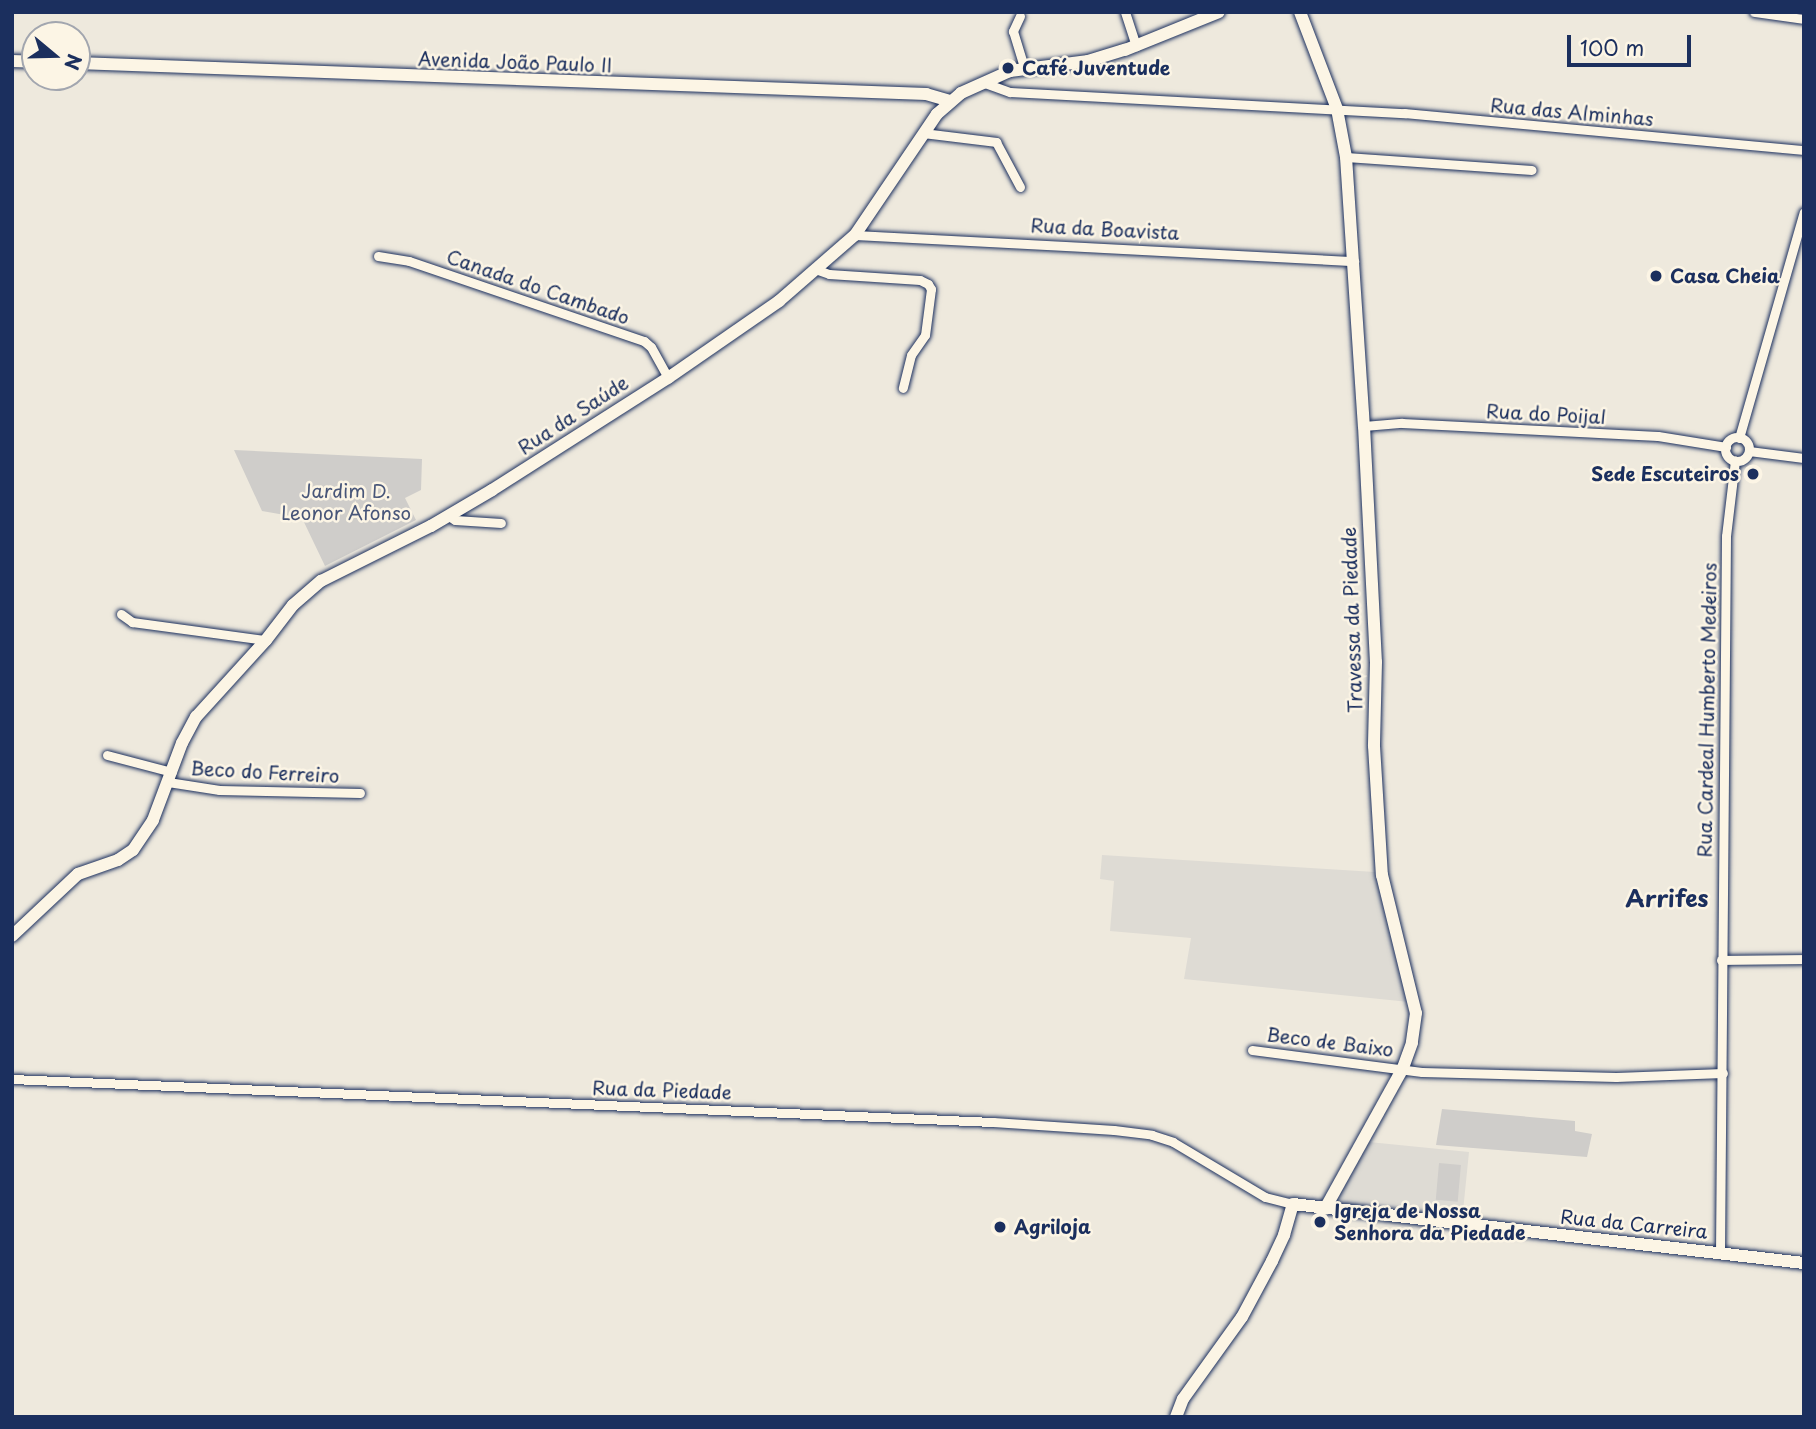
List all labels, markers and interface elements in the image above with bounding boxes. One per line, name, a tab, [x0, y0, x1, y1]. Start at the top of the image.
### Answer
north arrow	[21, 21, 91, 91]
scale bar	[1571, 21, 1695, 65]
text: 100 m	[1580, 31, 1644, 63]
street label: Avenida João Paulo II	[417, 47, 613, 77]
text: N	[58, 51, 90, 74]
place label: Café Juventude	[1022, 57, 1171, 79]
marker: Café Juventude	[1000, 60, 1016, 76]
street label: Rua das Alminhas	[1488, 93, 1656, 131]
street label: Rua da Boavista	[1030, 214, 1180, 244]
street label: Canada do Cambado	[443, 245, 633, 329]
place label: Casa Cheia	[1670, 265, 1780, 287]
marker: Casa Cheia	[1648, 268, 1664, 284]
street label: Rua da Saúde	[513, 371, 633, 459]
street label: Rua do Poijal	[1486, 399, 1606, 429]
place label: Sede Escuteiros	[1590, 463, 1739, 485]
marker: Sede Escuteiros	[1745, 466, 1761, 482]
park label: Jardim D. Leonor Afonso	[281, 480, 411, 524]
street label: Travessa da Piedade	[1337, 527, 1367, 713]
street label: Rua Cardeal Humberto Medeiros	[1693, 560, 1721, 860]
street label: Beco do Ferreiro	[190, 757, 340, 787]
district label: Arrifes	[1625, 884, 1709, 912]
street label: Beco de Baixo	[1265, 1023, 1395, 1061]
street label: Rua da Piedade	[591, 1076, 733, 1104]
place label: Igreja de Nossa Senhora da Piedade	[1334, 1200, 1525, 1244]
street label: Rua da Carreira	[1559, 1205, 1709, 1243]
marker: Igreja de Nossa Senhora da Piedade	[1312, 1214, 1328, 1230]
place label: Agriloja	[1014, 1216, 1091, 1238]
marker: Agriloja	[992, 1219, 1008, 1235]

